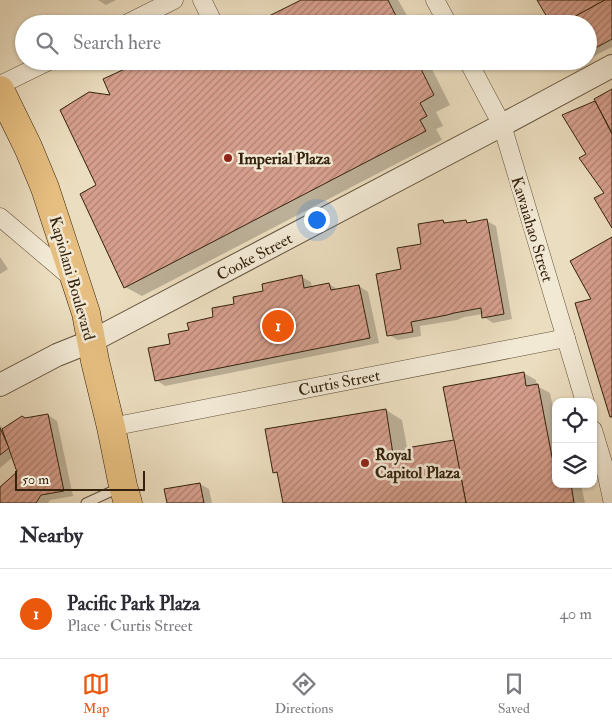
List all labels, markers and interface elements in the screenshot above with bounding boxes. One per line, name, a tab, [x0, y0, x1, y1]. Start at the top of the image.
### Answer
search box	[15, 15, 597, 70]
icon: search	[33, 29, 61, 57]
text: Search here	[73, 31, 161, 55]
place label: Imperial Plaza	[238, 149, 331, 170]
marker: Imperial Plaza	[222, 152, 234, 164]
street label: Kawaiahao Street	[506, 174, 558, 285]
your location	[304, 207, 330, 233]
street label: Kapiolani Boulevard	[44, 214, 99, 343]
street label: Cooke Street	[213, 229, 296, 285]
pin: 1	[262, 307, 294, 345]
street label: Curtis Street	[297, 365, 382, 401]
map controls	[552, 398, 597, 488]
button: locate	[552, 398, 597, 443]
button: layers	[552, 443, 597, 488]
place label: Royal Capitol Plaza	[375, 445, 460, 484]
marker: Royal Capitol Plaza	[359, 457, 371, 469]
scale bar	[15, 468, 145, 491]
text: 50 m	[22, 471, 49, 488]
text: Nearby	[20, 522, 83, 549]
text: Pacific Park Plaza	[67, 592, 200, 616]
text: 1	[33, 604, 39, 624]
text: 40 m	[559, 604, 592, 624]
text: Place · Curtis Street	[67, 616, 193, 636]
tab: Map	[82, 670, 110, 717]
tab: Directions	[275, 670, 333, 717]
tab: Saved	[498, 670, 530, 717]

